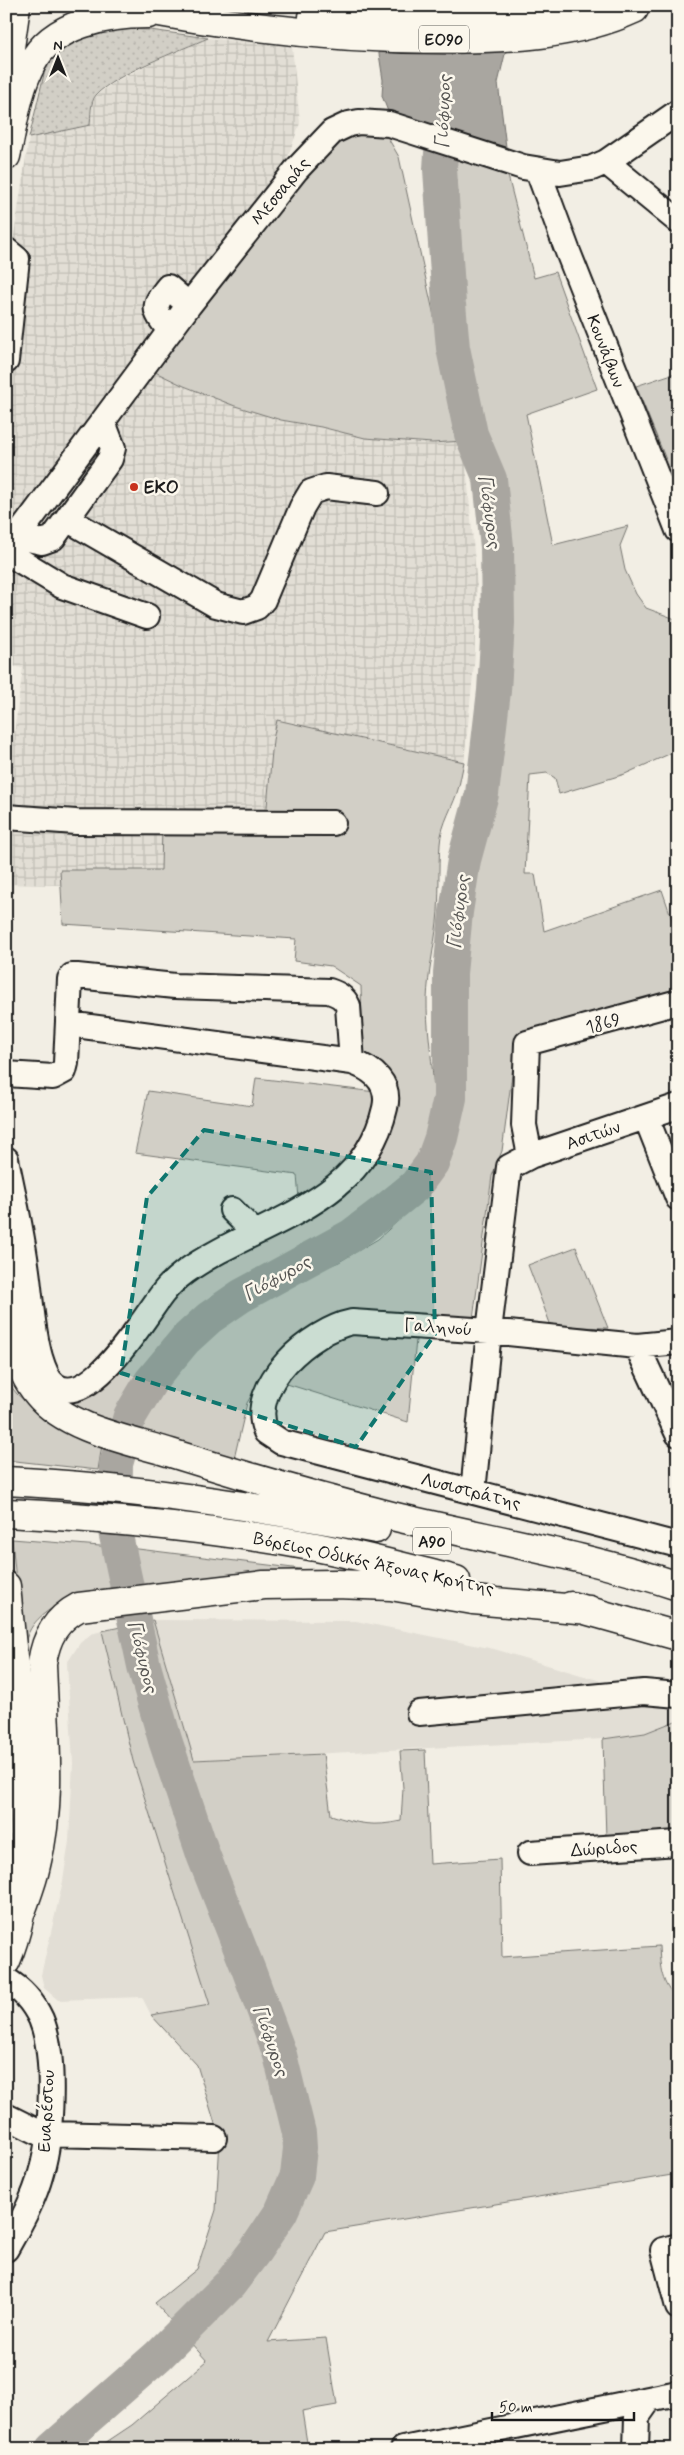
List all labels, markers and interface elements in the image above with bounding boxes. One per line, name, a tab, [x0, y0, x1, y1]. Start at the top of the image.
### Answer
road number: ΕΟ90	[419, 26, 469, 52]
north arrow	[32, 32, 82, 82]
text: N	[53, 37, 63, 55]
water label: Γιόφυρος	[430, 73, 457, 150]
street label: Μεσσαράς	[246, 152, 316, 231]
street label: Κουνάβων	[580, 311, 630, 391]
water label: Γιόφυρος	[472, 473, 507, 551]
place label: ΕΚΟ	[144, 476, 179, 500]
marker: ΕΚΟ	[128, 481, 140, 493]
water label: Γιόφυρος	[442, 872, 476, 951]
street label: 1869	[583, 1008, 624, 1040]
street label: Ασιτών	[563, 1115, 624, 1156]
water label: Γιόφυρος	[238, 1249, 317, 1307]
street label: Γαληνού	[403, 1314, 473, 1342]
street label: Λυσιστράτης	[418, 1468, 523, 1516]
street label: Βόρειος Οδικός Άξονας Κρήτης	[251, 1527, 496, 1601]
road number: Α90	[413, 1528, 451, 1554]
water label: Γιόφυρος	[121, 1617, 164, 1697]
street label: Δώριδος	[570, 1835, 638, 1863]
water label: Γιόφυρος	[247, 2001, 295, 2081]
street label: Ευαρέστου	[32, 2069, 61, 2153]
scale bar	[492, 2390, 634, 2422]
text: 50 m	[499, 2398, 533, 2418]

